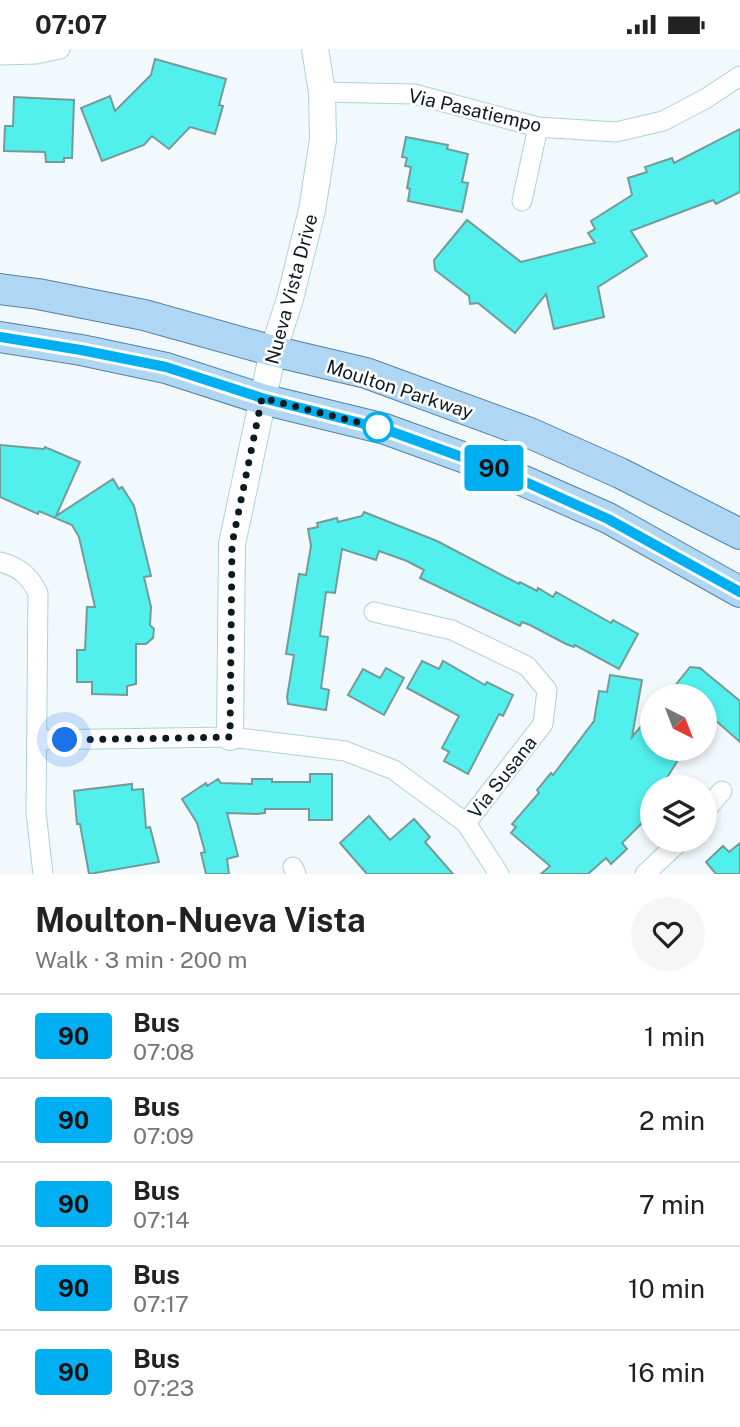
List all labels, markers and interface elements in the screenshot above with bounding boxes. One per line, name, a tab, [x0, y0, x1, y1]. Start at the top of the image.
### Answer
text: 07:07	[35, 9, 107, 40]
street label: Via Pasatiempo	[406, 84, 544, 136]
street label: Nueva Vista Drive	[260, 211, 322, 367]
street label: Moulton Parkway	[324, 355, 476, 423]
unlabelled marker	[363, 412, 393, 442]
line badge: 90	[462, 445, 526, 491]
text: 90	[478, 454, 510, 482]
north arrow	[640, 684, 718, 761]
map controls	[640, 684, 717, 852]
your location	[47, 722, 82, 757]
street label: Via Susana	[463, 732, 541, 822]
button: layers	[640, 775, 717, 852]
button: heart	[631, 897, 705, 971]
text: Moulton-Nueva Vista	[35, 901, 366, 939]
text: Walk · 3 min · 200 m	[35, 946, 247, 973]
text: Bus	[133, 1007, 180, 1038]
text: 1 min	[644, 1021, 705, 1052]
text: 90	[58, 1022, 89, 1050]
text: 07:08	[133, 1038, 194, 1065]
text: Bus	[133, 1091, 180, 1122]
text: 2 min	[639, 1105, 705, 1136]
text: 90	[58, 1106, 89, 1134]
text: 07:09	[133, 1122, 194, 1149]
text: Bus	[133, 1175, 180, 1206]
text: 7 min	[639, 1189, 705, 1220]
text: 90	[58, 1190, 89, 1218]
text: 07:14	[133, 1206, 189, 1233]
text: Bus	[133, 1259, 180, 1290]
text: 10 min	[628, 1273, 705, 1304]
text: 90	[58, 1274, 89, 1302]
text: 07:17	[133, 1290, 189, 1317]
text: Bus	[133, 1343, 180, 1374]
text: 16 min	[628, 1357, 705, 1388]
text: 90	[58, 1358, 89, 1386]
text: 07:23	[133, 1374, 194, 1401]

